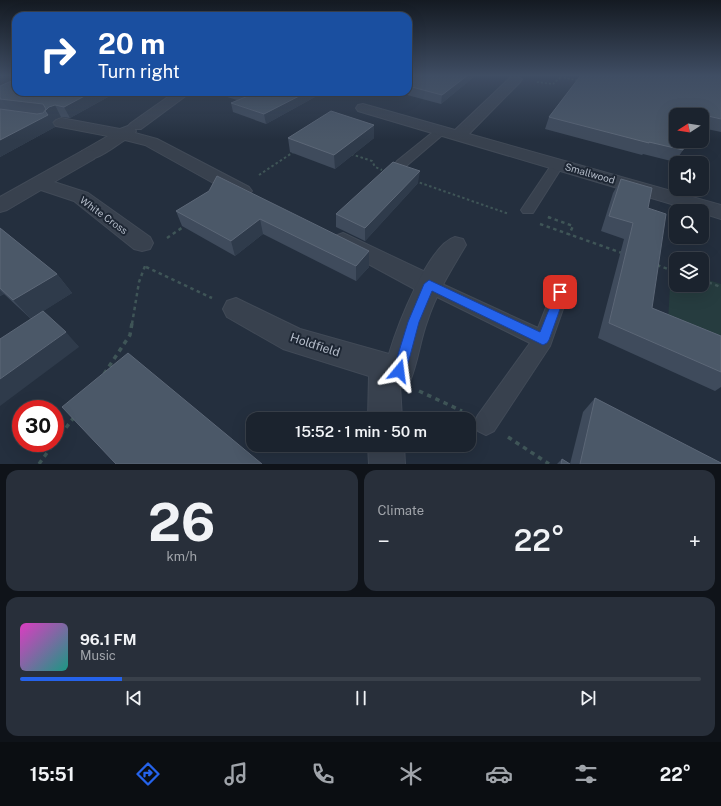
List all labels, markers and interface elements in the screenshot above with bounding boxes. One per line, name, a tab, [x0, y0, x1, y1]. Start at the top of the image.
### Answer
text: 20 m	[98, 27, 165, 60]
icon: right	[32, 28, 84, 80]
text: Turn right	[98, 61, 180, 82]
north arrow	[669, 108, 709, 148]
map controls	[669, 108, 709, 292]
button: sound	[669, 156, 709, 196]
street label: Smallwood	[564, 160, 616, 186]
street label: White Cross	[78, 194, 130, 236]
button: search	[669, 204, 709, 244]
button: layers	[669, 252, 709, 292]
pin	[543, 275, 577, 309]
icon: arrive	[549, 281, 571, 303]
street label: Holdfield	[288, 330, 342, 360]
position arrow	[378, 350, 420, 392]
speed limit sign: 30	[12, 400, 64, 452]
text: 15:52 · 1 min · 50 m	[295, 423, 427, 440]
text: 26	[148, 492, 215, 553]
text: Climate	[378, 503, 424, 518]
text: 22°	[514, 522, 565, 558]
text: −	[378, 528, 390, 554]
text: +	[689, 528, 701, 554]
text: km/h	[166, 549, 197, 564]
text: 96.1 FM	[80, 631, 137, 648]
text: Music	[80, 648, 116, 663]
icon: previous	[123, 687, 145, 709]
icon: pause	[350, 687, 372, 709]
icon: next	[577, 687, 599, 709]
icon: directions	[134, 760, 162, 788]
icon: music	[222, 760, 250, 788]
icon: phone	[309, 760, 337, 788]
icon: climate	[397, 760, 425, 788]
icon: car	[485, 760, 513, 788]
icon: filters	[572, 760, 600, 788]
text: 15:51	[30, 764, 74, 785]
text: 22°	[660, 764, 691, 785]

